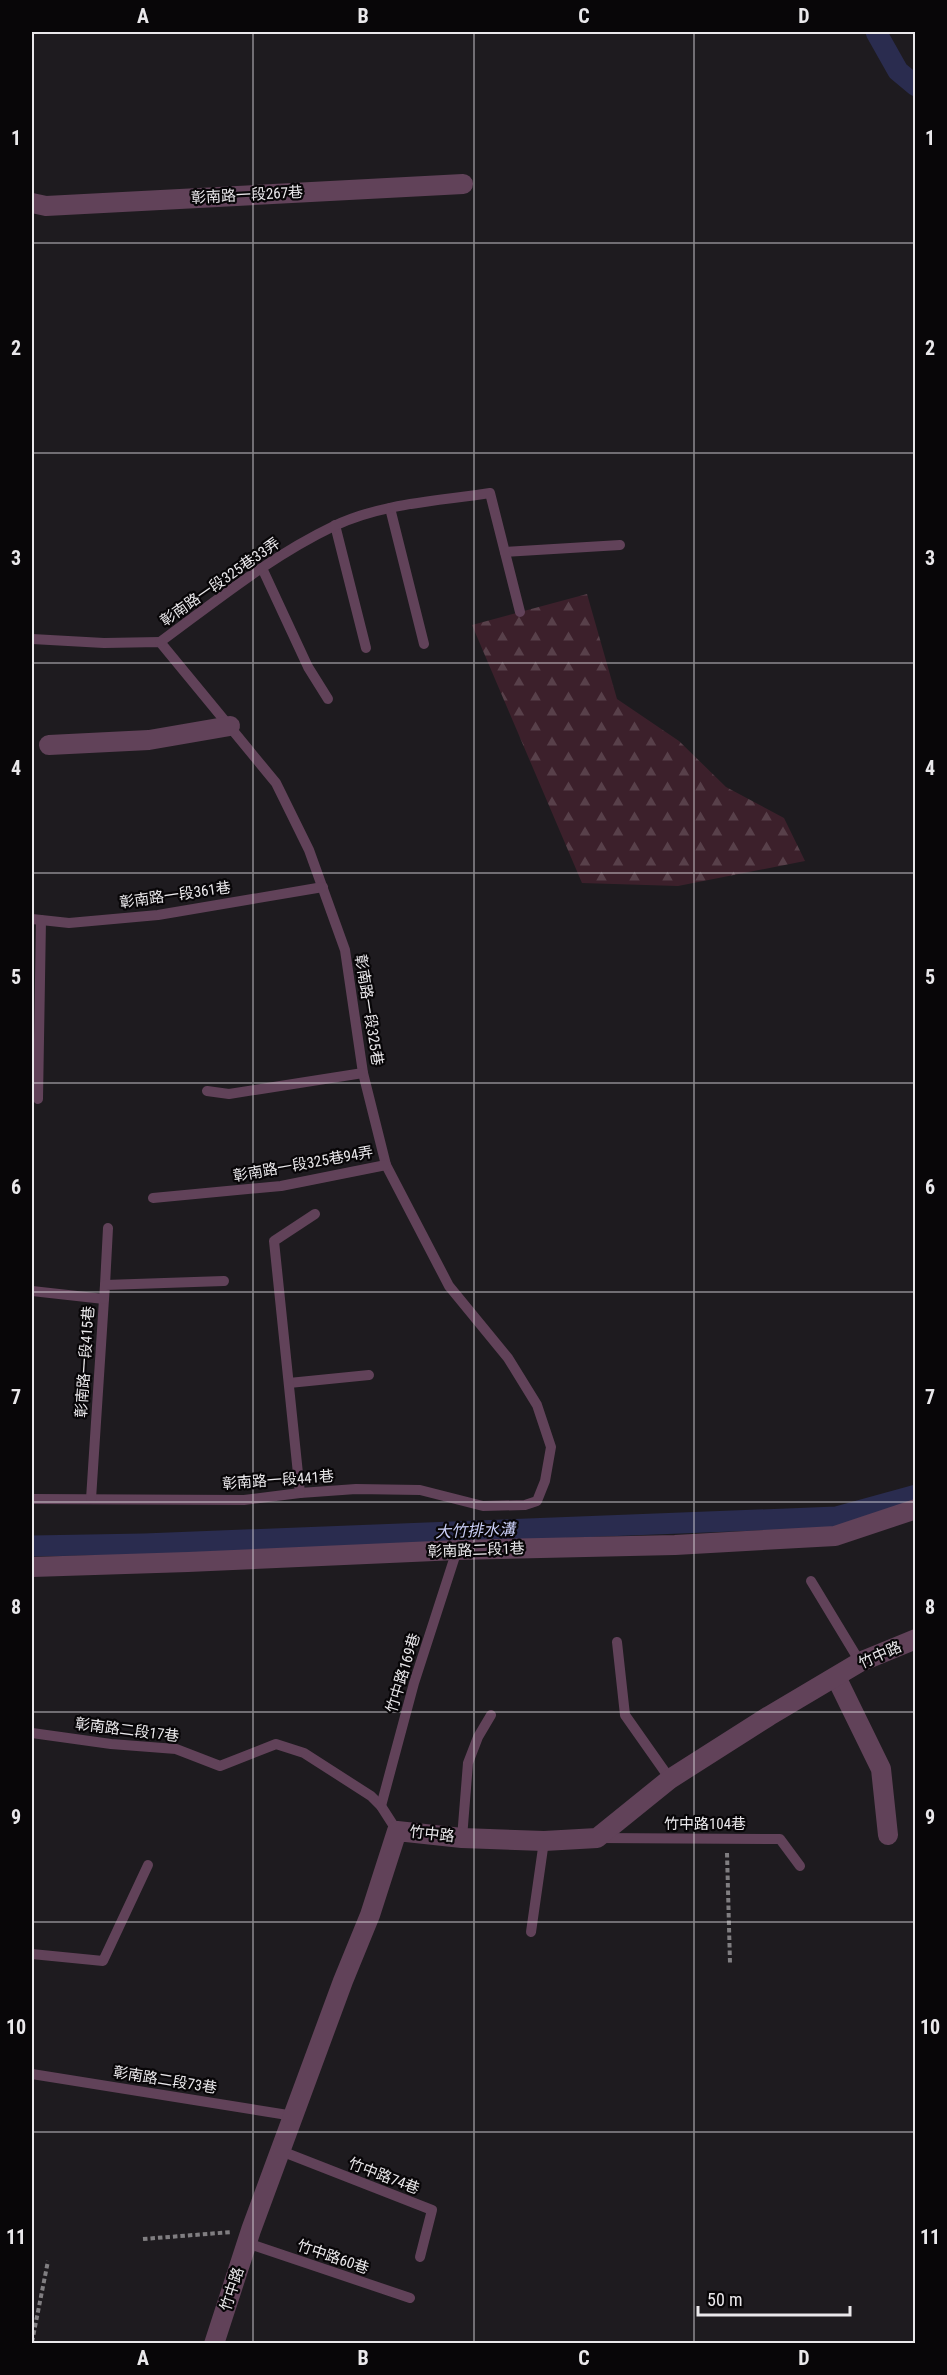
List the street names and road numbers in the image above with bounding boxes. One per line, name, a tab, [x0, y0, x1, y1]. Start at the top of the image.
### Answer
street label: 彰南路一段267巷	[190, 183, 304, 207]
street label: 彰南路一段325巷33弄	[157, 534, 283, 630]
street label: 彰南路一段361巷	[118, 878, 232, 912]
street label: 彰南路一段325巷	[351, 953, 387, 1067]
street label: 彰南路一段325巷94弄	[232, 1143, 374, 1185]
street label: 彰南路一段415巷	[72, 1305, 98, 1419]
street label: 彰南路一段441巷	[221, 1467, 335, 1493]
street label: 彰南路二段1巷	[427, 1539, 525, 1561]
street label: 竹中路169巷	[382, 1631, 424, 1715]
street label: 竹中路	[856, 1638, 904, 1672]
street label: 彰南路二段17巷	[74, 1715, 180, 1745]
street label: 竹中路104巷	[664, 1815, 746, 1833]
street label: 竹中路	[409, 1823, 455, 1845]
street label: 彰南路二段73巷	[112, 2063, 218, 2097]
street label: 竹中路74巷	[346, 2154, 422, 2198]
street label: 竹中路60巷	[295, 2236, 371, 2278]
street label: 竹中路	[216, 2265, 248, 2313]

